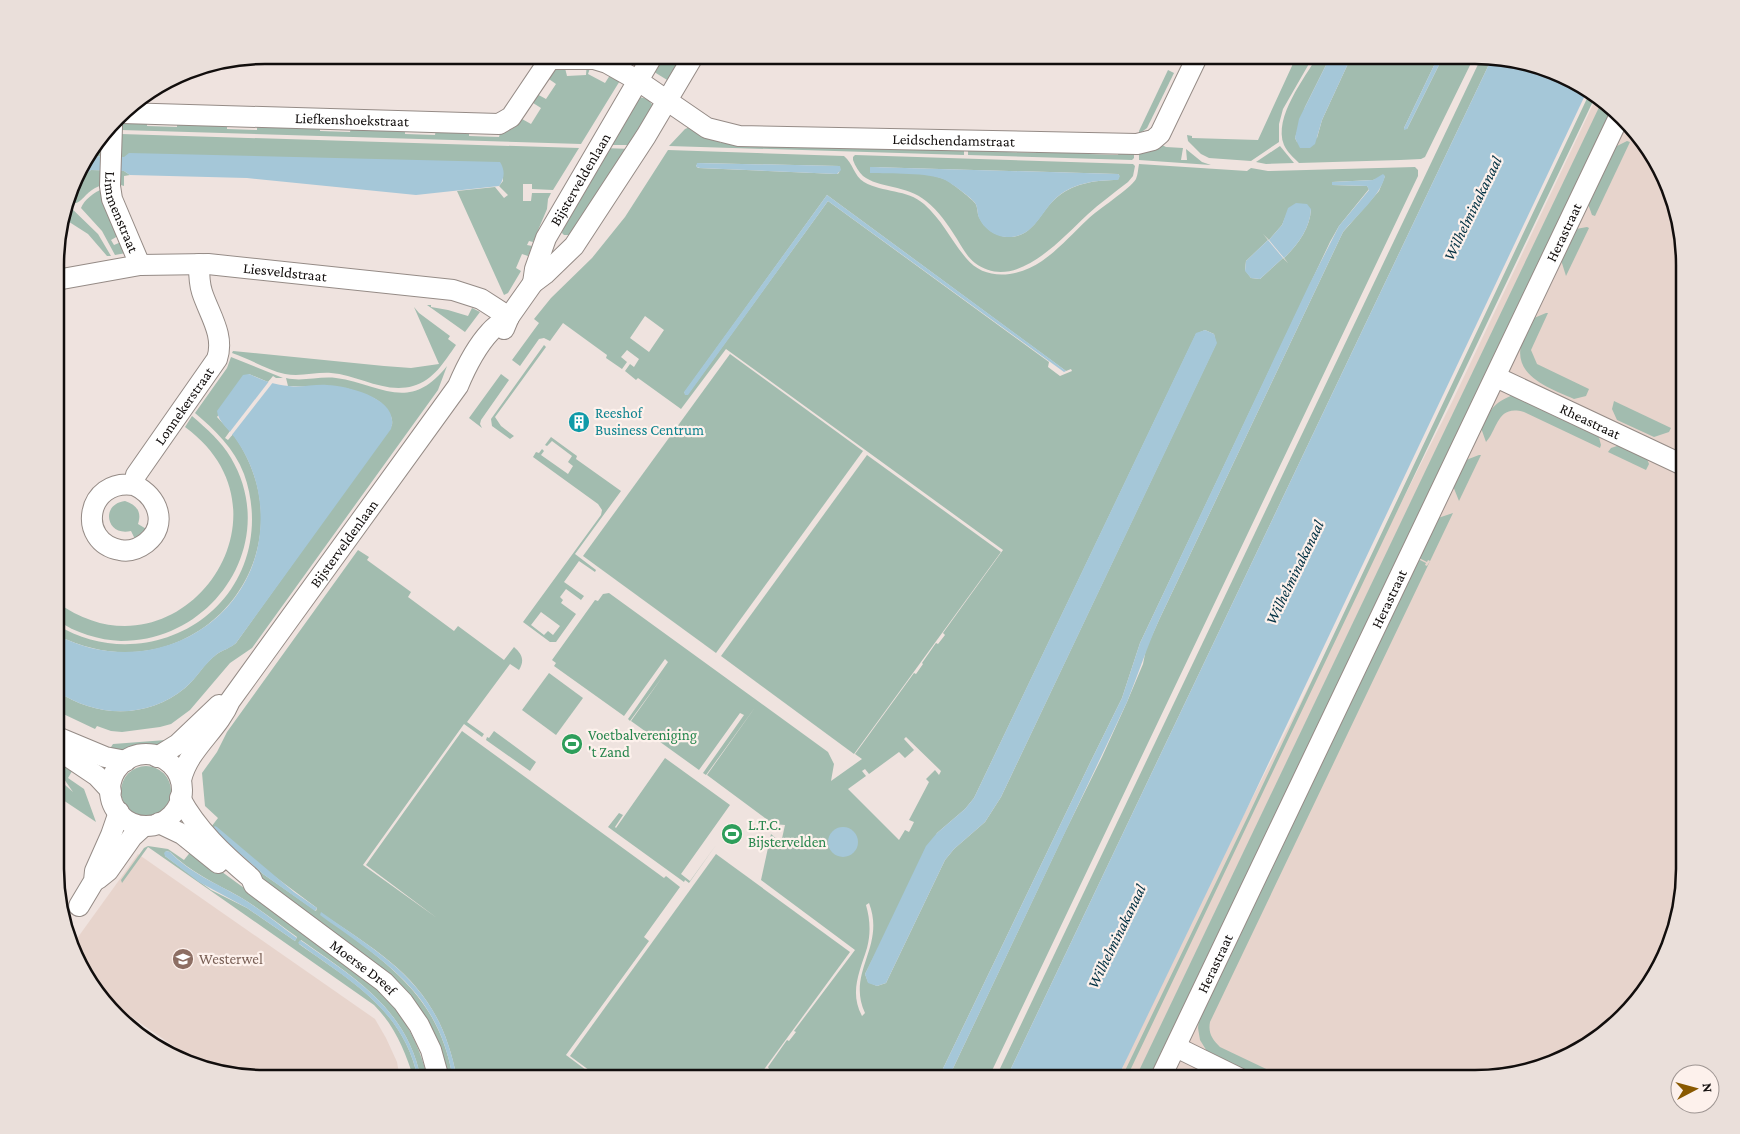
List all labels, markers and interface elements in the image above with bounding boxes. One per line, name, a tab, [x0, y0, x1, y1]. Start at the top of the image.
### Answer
street label: Liefkenshoekstraat	[295, 110, 410, 129]
street label: Bijsterveldenlaan	[547, 130, 614, 228]
street label: Leidschendamstraat	[892, 131, 1016, 150]
water label: Wilhelminakanaal	[1440, 153, 1505, 263]
street label: Limmenstraat	[102, 171, 142, 256]
street label: Herastraat	[1543, 200, 1585, 264]
street label: Liesveldstraat	[242, 260, 329, 285]
street label: Lonnekerstraat	[152, 363, 218, 448]
street label: Rheastraat	[1557, 400, 1624, 443]
place label: Reeshof Business Centrum	[595, 405, 704, 438]
building icon: Reeshof Business Centrum	[567, 410, 591, 434]
street label: Bijsterveldenlaan	[307, 497, 381, 591]
water label: Wilhelminakanaal	[1262, 517, 1327, 627]
street label: Herastraat	[1368, 566, 1410, 631]
place label: Voetbalvereniging 't Zand	[588, 727, 697, 760]
sports icon: Voetbalvereniging 't Zand	[560, 732, 584, 756]
place label: L.T.C. Bijstervelden	[748, 817, 826, 851]
sports icon: L.T.C. Bijstervelden	[720, 822, 744, 846]
water label: Wilhelminakanaal	[1084, 881, 1149, 991]
street label: Herastraat	[1194, 931, 1236, 995]
street label: Moerse Dreef	[327, 937, 401, 999]
school or university icon: Westerwel	[171, 947, 195, 971]
place label: Westerwel	[199, 951, 263, 967]
north arrow	[1670, 1064, 1720, 1114]
text: N	[1699, 1082, 1716, 1094]

